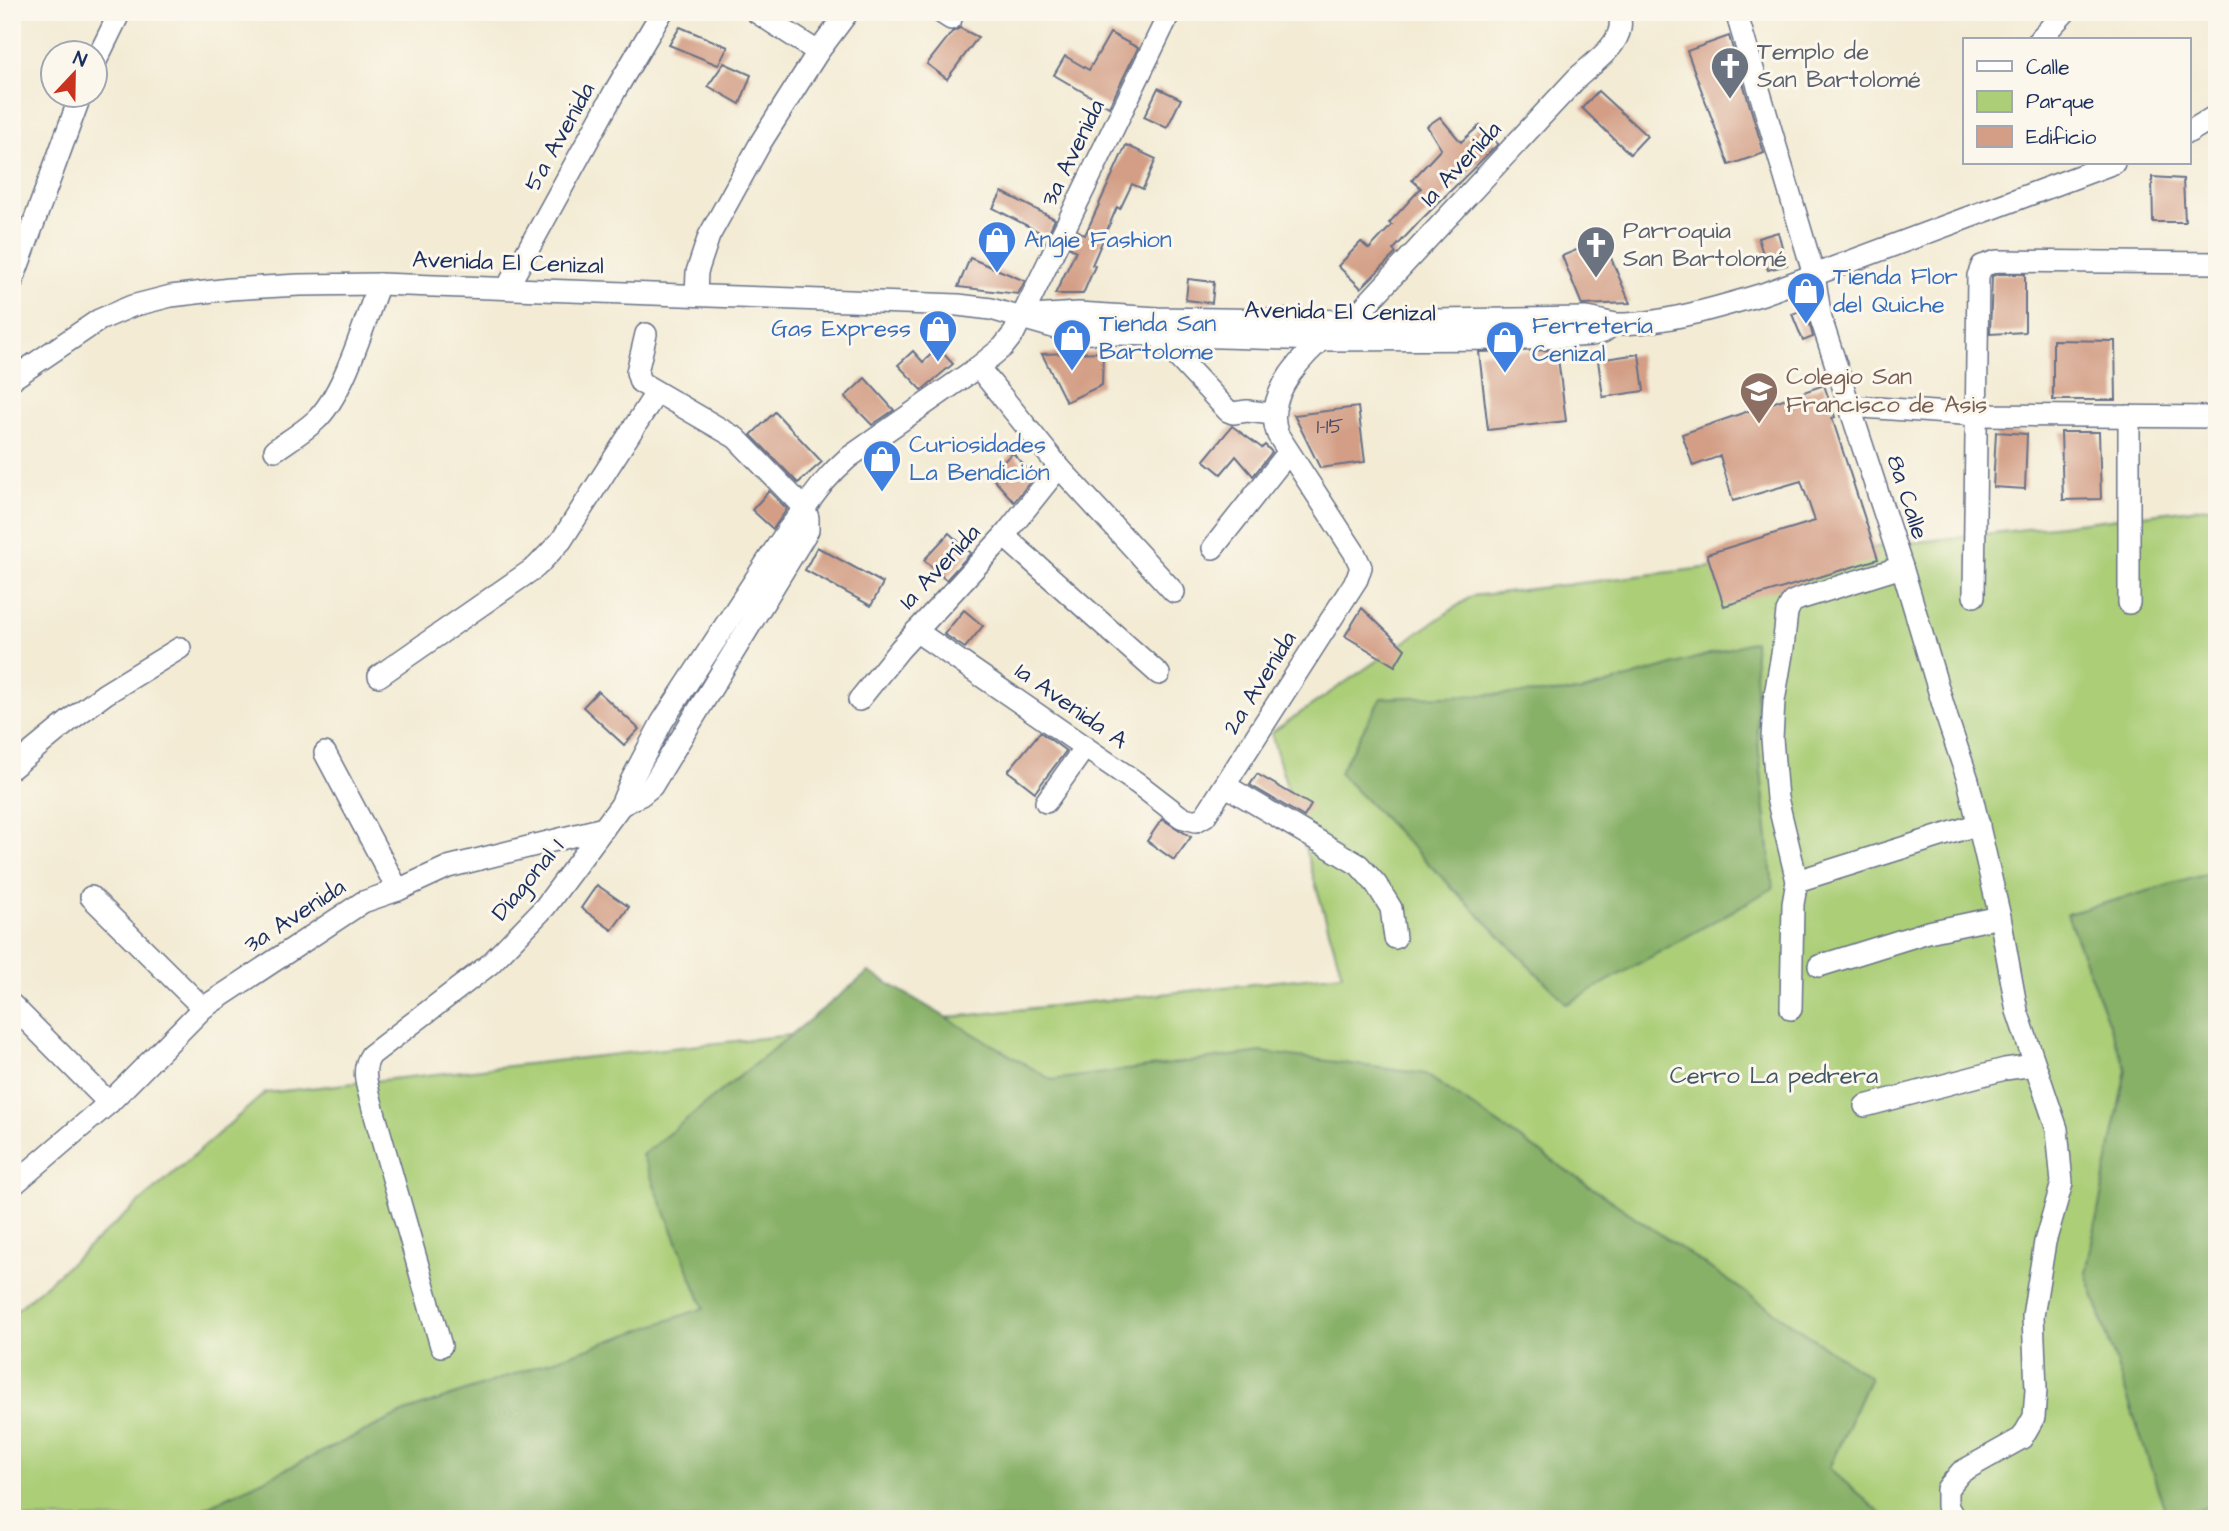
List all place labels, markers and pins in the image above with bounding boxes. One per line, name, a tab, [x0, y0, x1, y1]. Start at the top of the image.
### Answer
place label: Templo de San Bartolomé	[1757, 35, 1921, 97]
church icon: Templo de San Bartolomé	[1709, 45, 1751, 100]
place label: Parroquia San Bartolomé	[1623, 214, 1787, 276]
shop icon: Angie Fashion	[976, 219, 1018, 274]
place label: Angie Fashion	[1024, 223, 1172, 258]
church icon: Parroquia San Bartolomé	[1575, 224, 1617, 279]
place label: Tienda Flor del Quiche	[1833, 260, 1958, 322]
shop icon: Tienda Flor del Quiche	[1785, 270, 1827, 325]
place label: Tienda San Bartolome	[1099, 307, 1216, 369]
shop icon: Gas Express	[917, 308, 959, 363]
place label: Ferretería Cenizal	[1532, 309, 1653, 371]
place label: Gas Express	[771, 312, 911, 346]
shop icon: Tienda San Bartolome	[1051, 317, 1093, 372]
shop icon: Ferretería Cenizal	[1484, 319, 1526, 374]
place label: Colegio San Francisco de Asis	[1786, 360, 1987, 422]
school or university icon: Colegio San Francisco de Asis	[1738, 370, 1780, 425]
place label: Curiosidades La Bendición	[909, 428, 1050, 490]
shop icon: Curiosidades La Bendición	[861, 438, 903, 493]

